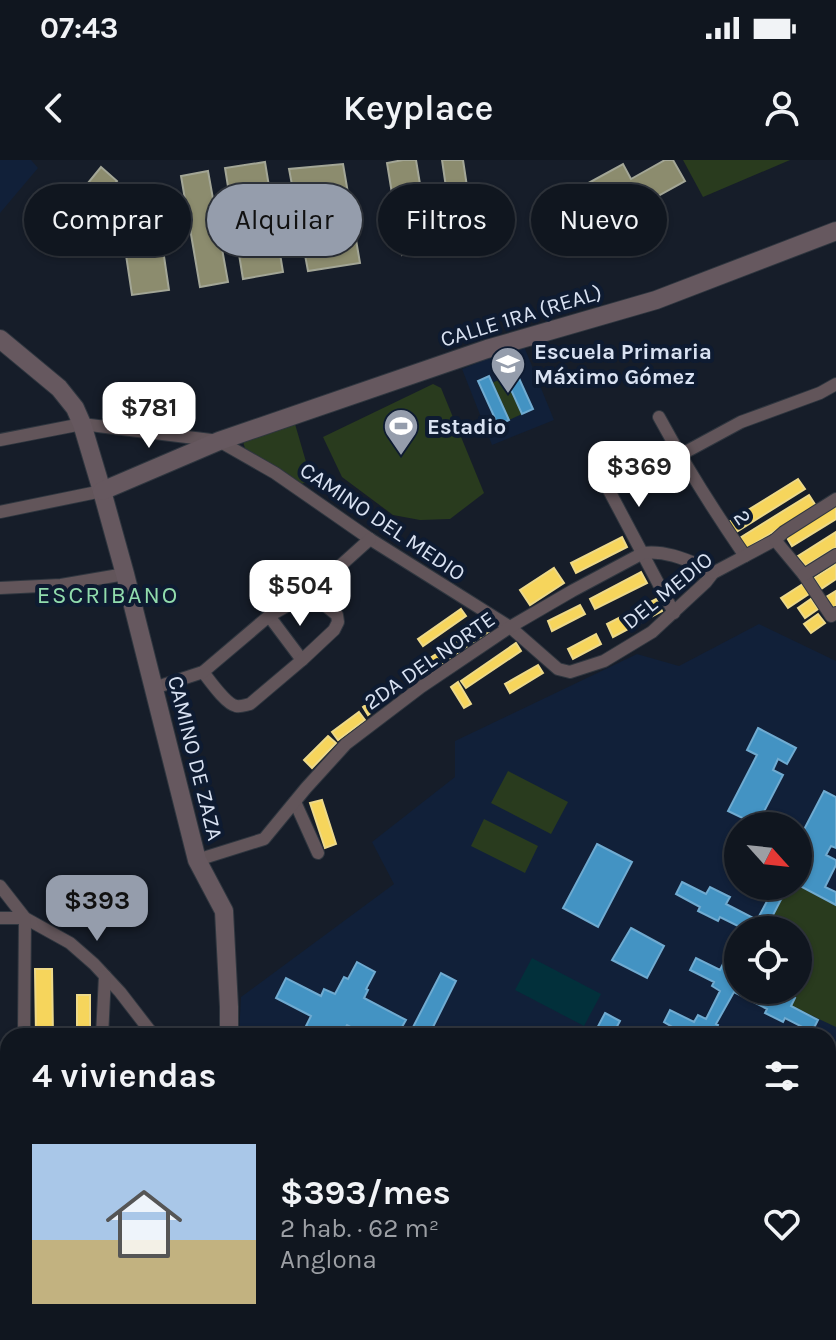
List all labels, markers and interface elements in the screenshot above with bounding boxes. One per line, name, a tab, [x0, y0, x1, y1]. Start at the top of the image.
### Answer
text: 07:43	[40, 10, 119, 46]
icon: back	[32, 86, 76, 130]
icon: person	[760, 86, 804, 130]
text: Keyplace	[343, 87, 493, 129]
chip: Comprar	[24, 184, 191, 256]
chip: Alquilar	[207, 184, 362, 256]
chip: Filtros	[378, 184, 515, 256]
chip: Nuevo	[531, 184, 667, 256]
street label: CALLE 1RA (REAL)	[437, 279, 605, 353]
place label: Escuela Primaria Máximo Gómez	[534, 339, 712, 390]
school or university icon: Escuela Primaria Máximo Gómez	[489, 345, 527, 395]
pin: $781	[102, 382, 196, 450]
text: $781	[121, 392, 177, 423]
sports icon: Estadio	[382, 407, 420, 457]
place label: Estadio	[427, 414, 506, 440]
pin: $369	[592, 441, 686, 509]
text: $369	[606, 451, 672, 482]
street label: CAMINO DEL MEDIO	[295, 457, 470, 587]
street label: 2	[728, 505, 757, 530]
street label: DEL MEDIO	[617, 547, 718, 635]
pin: $504	[253, 560, 347, 628]
text: $504	[268, 570, 332, 601]
district label: ESCRIBANO	[37, 581, 179, 609]
street label: 2DA DEL NORTE	[359, 606, 500, 716]
street label: CAMINO DE ZAZA	[162, 673, 228, 844]
north arrow	[724, 812, 812, 900]
map controls	[724, 812, 812, 1004]
pin: $393	[50, 875, 144, 943]
text: $393	[64, 885, 130, 916]
button: locate	[724, 916, 812, 1004]
icon: filters	[760, 1054, 804, 1098]
text: 4 viviendas	[32, 1056, 216, 1096]
text: $393/mes	[280, 1173, 451, 1213]
icon: home	[96, 1176, 192, 1272]
icon: heart	[760, 1202, 804, 1246]
text: 2 hab. · 62 m²	[280, 1213, 439, 1244]
text: Anglona	[280, 1244, 377, 1275]

